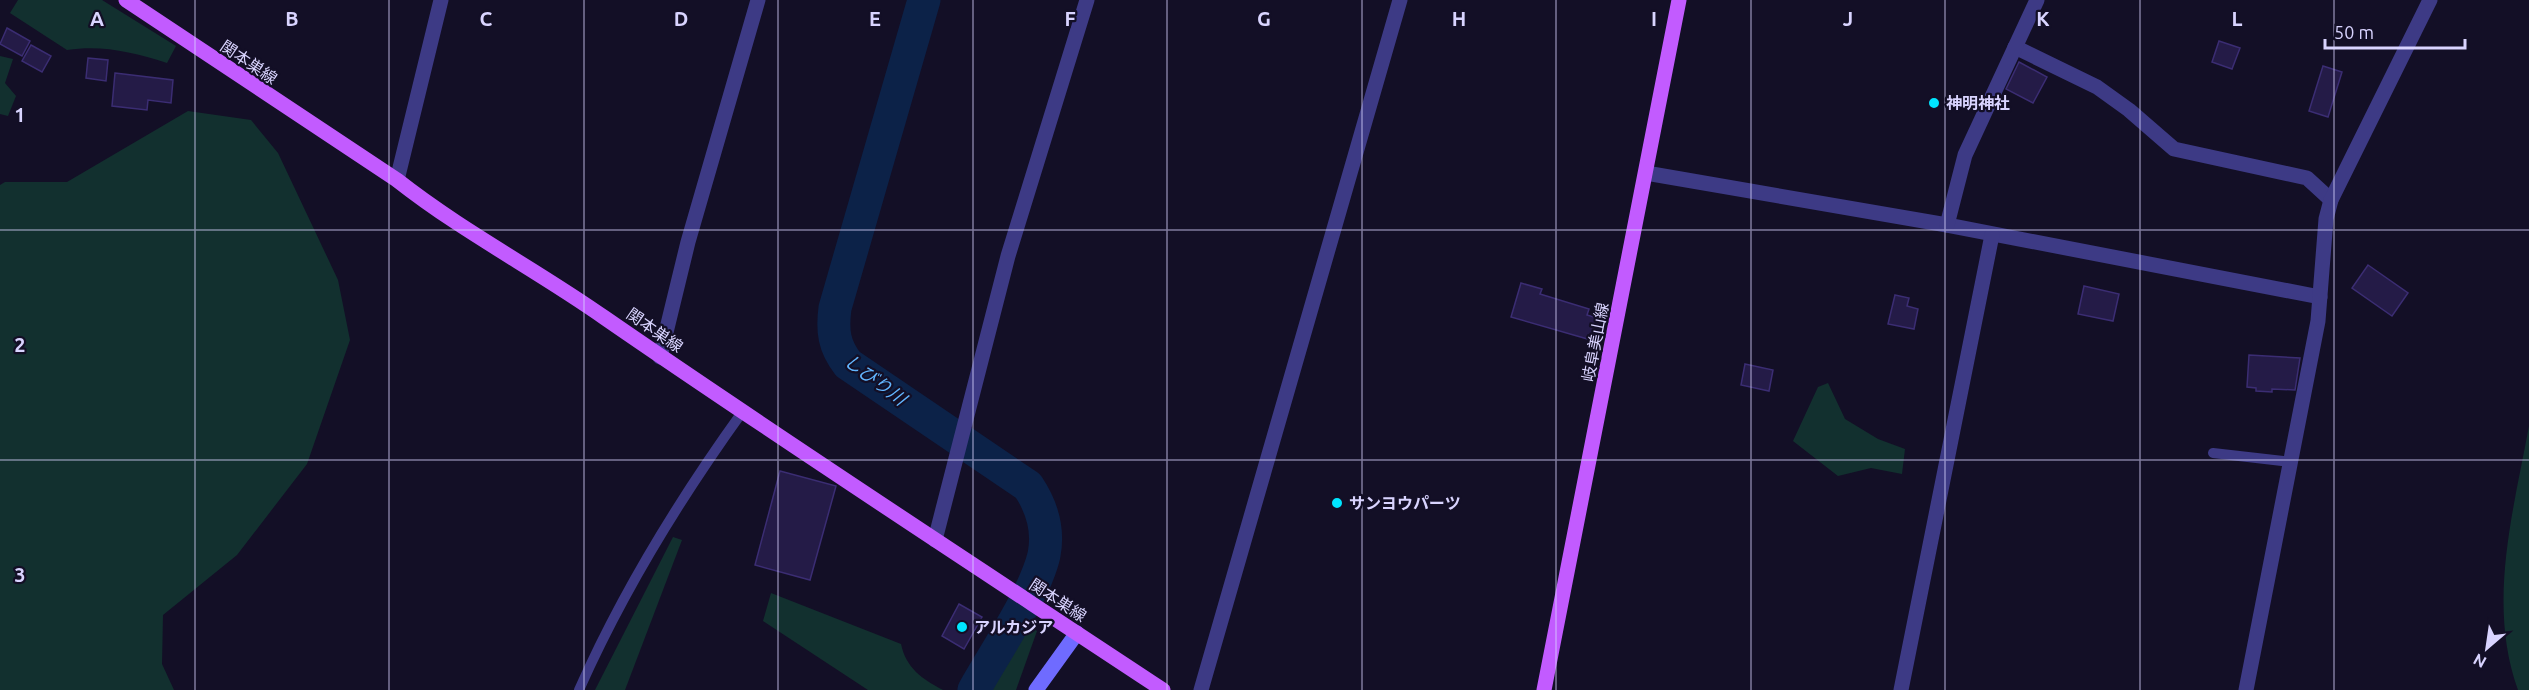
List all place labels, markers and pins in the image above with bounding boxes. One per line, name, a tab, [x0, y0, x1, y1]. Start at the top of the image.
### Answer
place label: 神明神社	[1946, 94, 2010, 112]
marker: 神明神社	[1927, 96, 1941, 110]
place label: サンヨウパーツ	[1349, 494, 1461, 512]
marker: サンヨウパーツ	[1330, 496, 1344, 510]
place label: アルカジア	[974, 618, 1053, 636]
marker: アルカジア	[955, 620, 969, 634]

